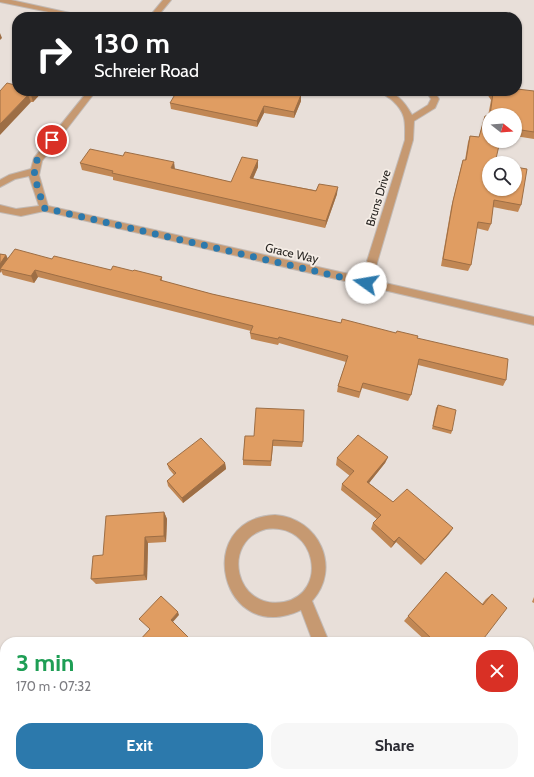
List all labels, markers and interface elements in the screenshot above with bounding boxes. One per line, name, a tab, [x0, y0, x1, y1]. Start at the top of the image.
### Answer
text: 130 m	[94, 26, 170, 60]
icon: right	[28, 28, 80, 80]
text: Schreier Road	[94, 60, 199, 82]
north arrow	[482, 108, 522, 148]
map controls	[482, 108, 522, 196]
pin	[35, 123, 69, 157]
icon: arrive	[41, 129, 63, 151]
button: search	[482, 156, 522, 196]
street label: Bruns Drive	[362, 168, 394, 228]
street label: Grace Way	[264, 240, 320, 266]
position arrow	[345, 262, 387, 304]
text: 3 min	[16, 648, 74, 677]
button: close	[476, 650, 518, 692]
text: 170 m · 07:32	[16, 678, 91, 694]
button: Exit	[16, 723, 263, 769]
button: Share	[271, 723, 518, 769]

